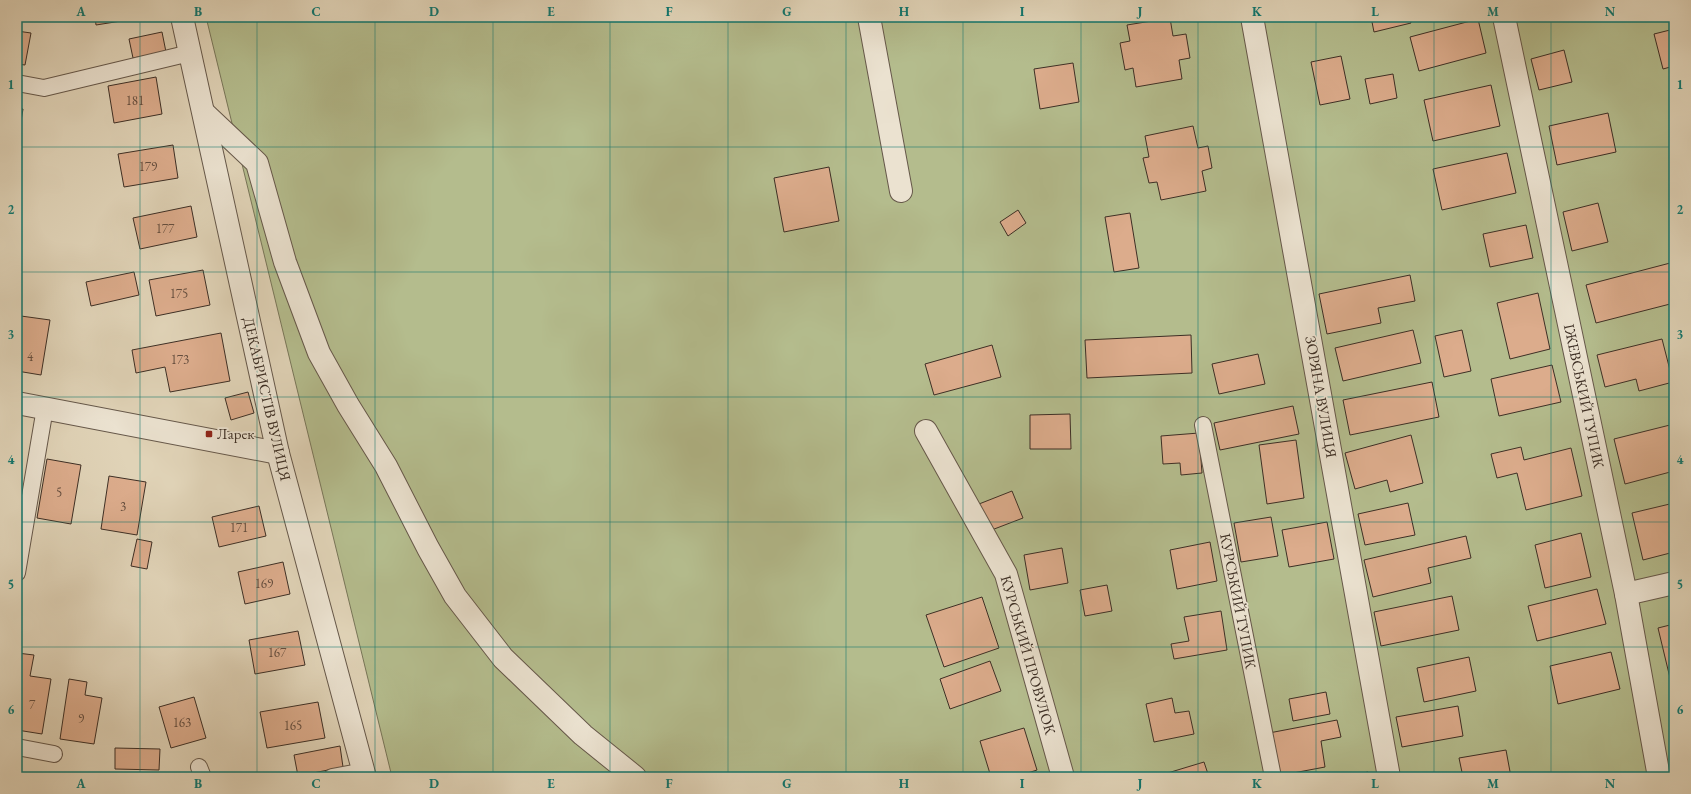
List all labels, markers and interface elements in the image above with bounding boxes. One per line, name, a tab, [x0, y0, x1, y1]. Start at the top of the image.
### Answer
text: A	[75, 3, 86, 20]
text: B	[194, 3, 202, 20]
text: C	[311, 3, 321, 20]
text: D	[429, 3, 439, 20]
text: E	[547, 3, 555, 20]
text: F	[665, 3, 673, 20]
text: G	[782, 3, 792, 20]
text: H	[899, 3, 910, 20]
text: I	[1020, 3, 1025, 20]
text: J	[1136, 3, 1143, 20]
text: K	[1252, 3, 1263, 20]
text: L	[1371, 3, 1379, 20]
text: M	[1487, 3, 1499, 20]
text: N	[1605, 3, 1616, 20]
text: 1	[8, 76, 15, 93]
text: 1	[1677, 76, 1684, 93]
house number: 181	[126, 92, 144, 109]
house number: 179	[139, 158, 158, 175]
text: 2	[8, 201, 15, 218]
text: 2	[1677, 201, 1684, 218]
house number: 177	[156, 220, 175, 237]
house number: 175	[170, 285, 188, 302]
street label: ДЕКАБРИСТІВ ВУЛИЦЯ	[239, 315, 296, 483]
street label: ІЖЕВСЬКИЙ ТУПИК	[1560, 322, 1609, 470]
text: 3	[8, 326, 15, 343]
text: 3	[1677, 326, 1684, 343]
street label: ЗОРЯНА ВУЛИЦЯ	[1301, 334, 1342, 459]
house number: 4	[27, 348, 34, 365]
house number: 173	[171, 351, 189, 368]
place label: Ларек	[217, 424, 254, 443]
marker: Ларек	[204, 429, 214, 439]
text: 4	[8, 451, 15, 468]
text: 4	[1677, 451, 1684, 468]
house number: 5	[56, 484, 62, 501]
house number: 3	[120, 498, 126, 515]
house number: 171	[230, 519, 248, 536]
street label: КУРСЬКИЙ ТУПИК	[1216, 532, 1261, 670]
street label: КУРСЬКИЙ ПРОВУЛОК	[997, 573, 1060, 737]
house number: 169	[255, 575, 274, 592]
text: 5	[8, 576, 14, 593]
text: 5	[1677, 576, 1683, 593]
house number: 167	[268, 644, 287, 661]
house number: 7	[29, 696, 36, 713]
text: 6	[8, 701, 15, 718]
text: 6	[1677, 701, 1684, 718]
house number: 9	[78, 710, 85, 727]
house number: 163	[173, 714, 191, 731]
house number: 165	[284, 717, 302, 734]
text: A	[75, 775, 86, 792]
text: B	[194, 775, 202, 792]
text: C	[311, 775, 321, 792]
text: D	[429, 775, 439, 792]
text: E	[547, 775, 555, 792]
text: F	[665, 775, 673, 792]
text: G	[782, 775, 792, 792]
text: H	[899, 775, 910, 792]
text: I	[1020, 775, 1025, 792]
text: J	[1136, 775, 1143, 792]
text: K	[1252, 775, 1263, 792]
text: L	[1371, 775, 1379, 792]
text: M	[1487, 775, 1499, 792]
text: N	[1605, 775, 1616, 792]

